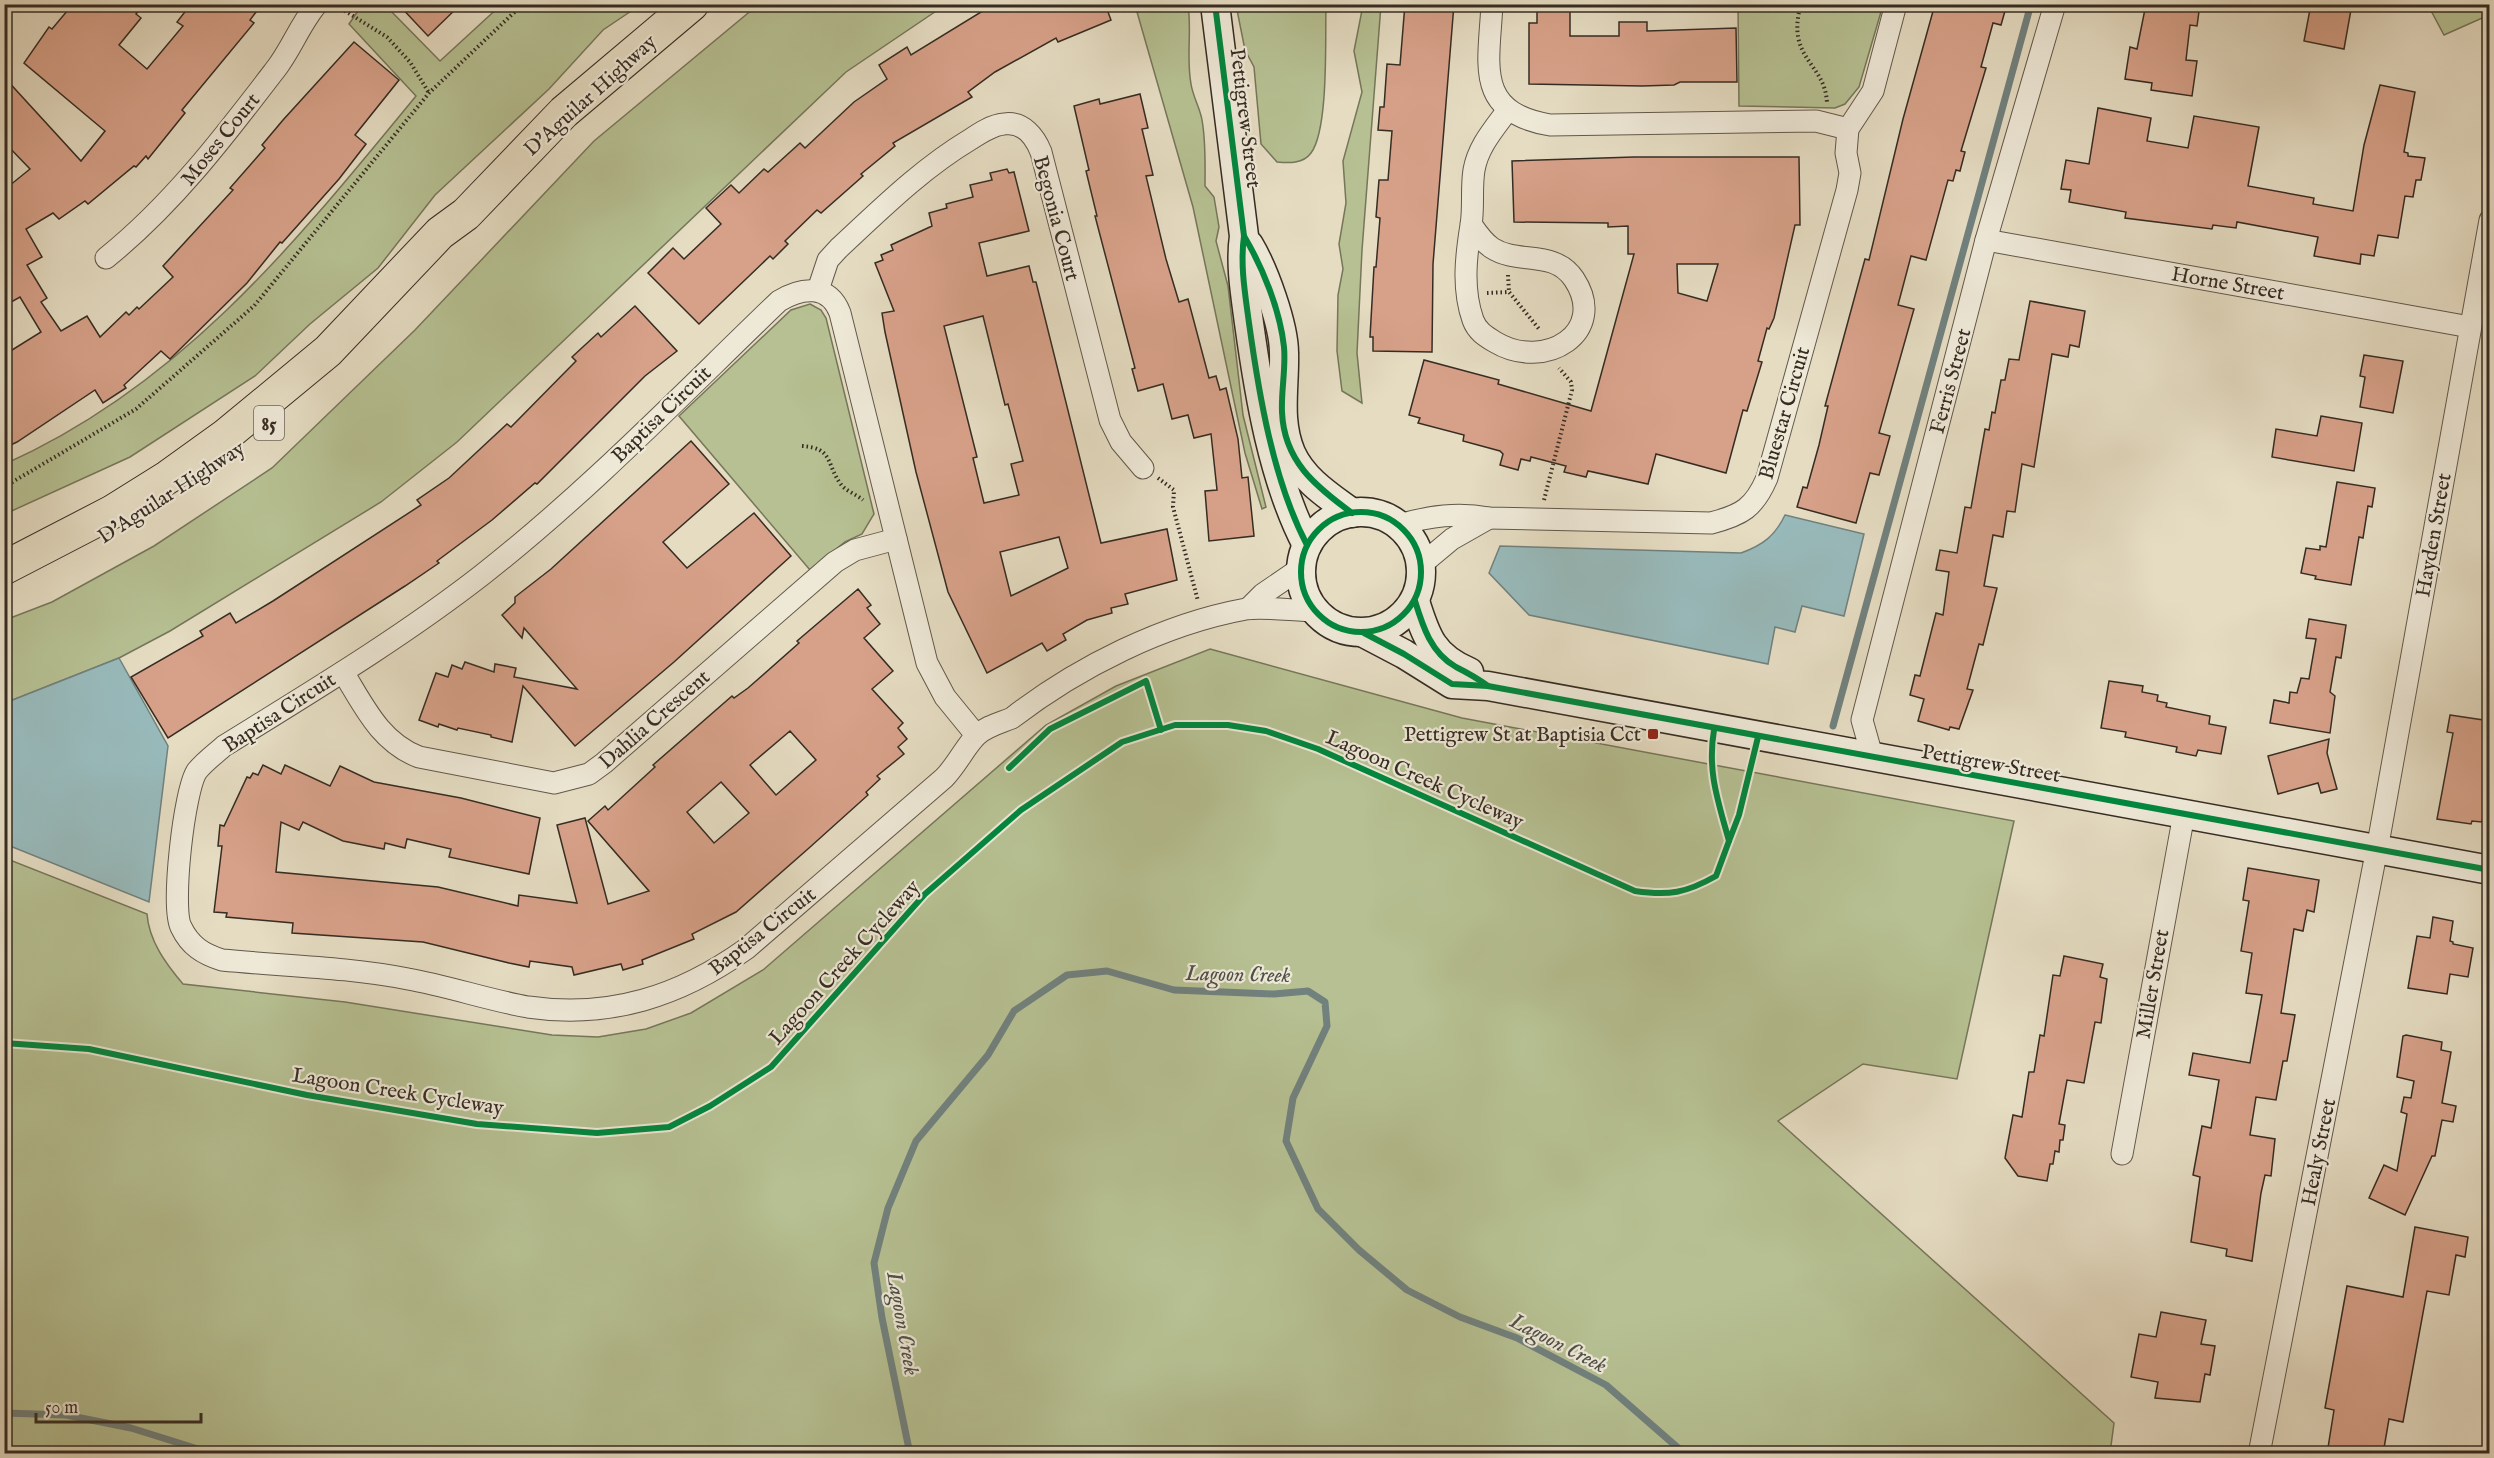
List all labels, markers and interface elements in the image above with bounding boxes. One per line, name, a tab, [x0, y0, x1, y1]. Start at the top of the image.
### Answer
street label: D'Aguilar Highway	[519, 29, 664, 163]
street label: Pettigrew Street	[1223, 47, 1266, 190]
street label: Moses Court	[175, 88, 267, 192]
street label: Begonia Court	[1026, 153, 1085, 284]
street label: Horne Street	[2169, 261, 2286, 308]
street label: Ferris Street	[1924, 326, 1978, 437]
street label: Bluestar Circuit	[1754, 344, 1817, 483]
street label: Baptisa Circuit	[606, 361, 718, 470]
road number: 85	[254, 406, 284, 440]
street label: D'Aguilar Highway	[93, 435, 251, 551]
street label: Hayden Street	[2410, 471, 2459, 599]
street label: Dahlia Crescent	[594, 664, 716, 776]
street label: Baptisa Circuit	[218, 667, 341, 760]
place label: Pettigrew St at Baptisia Cct	[1404, 722, 1641, 749]
street label: Lagoon Creek Cycleway	[1321, 725, 1528, 836]
marker: Pettigrew St at Baptisia Cct	[1646, 727, 1660, 741]
street label: Pettigrew Street	[1919, 739, 2062, 790]
street label: Lagoon Creek Cycleway	[764, 874, 927, 1051]
street label: Baptisa Circuit	[704, 882, 822, 983]
street label: Miller Street	[2131, 927, 2176, 1041]
water label: Lagoon Creek	[1184, 960, 1291, 990]
street label: Lagoon Creek Cycleway	[290, 1062, 506, 1123]
street label: Healy Street	[2296, 1096, 2343, 1208]
water label: Lagoon Creek	[879, 1268, 925, 1378]
water label: Lagoon Creek	[1504, 1307, 1611, 1380]
scale bar	[36, 1386, 201, 1424]
text: 50 m	[45, 1397, 78, 1420]

